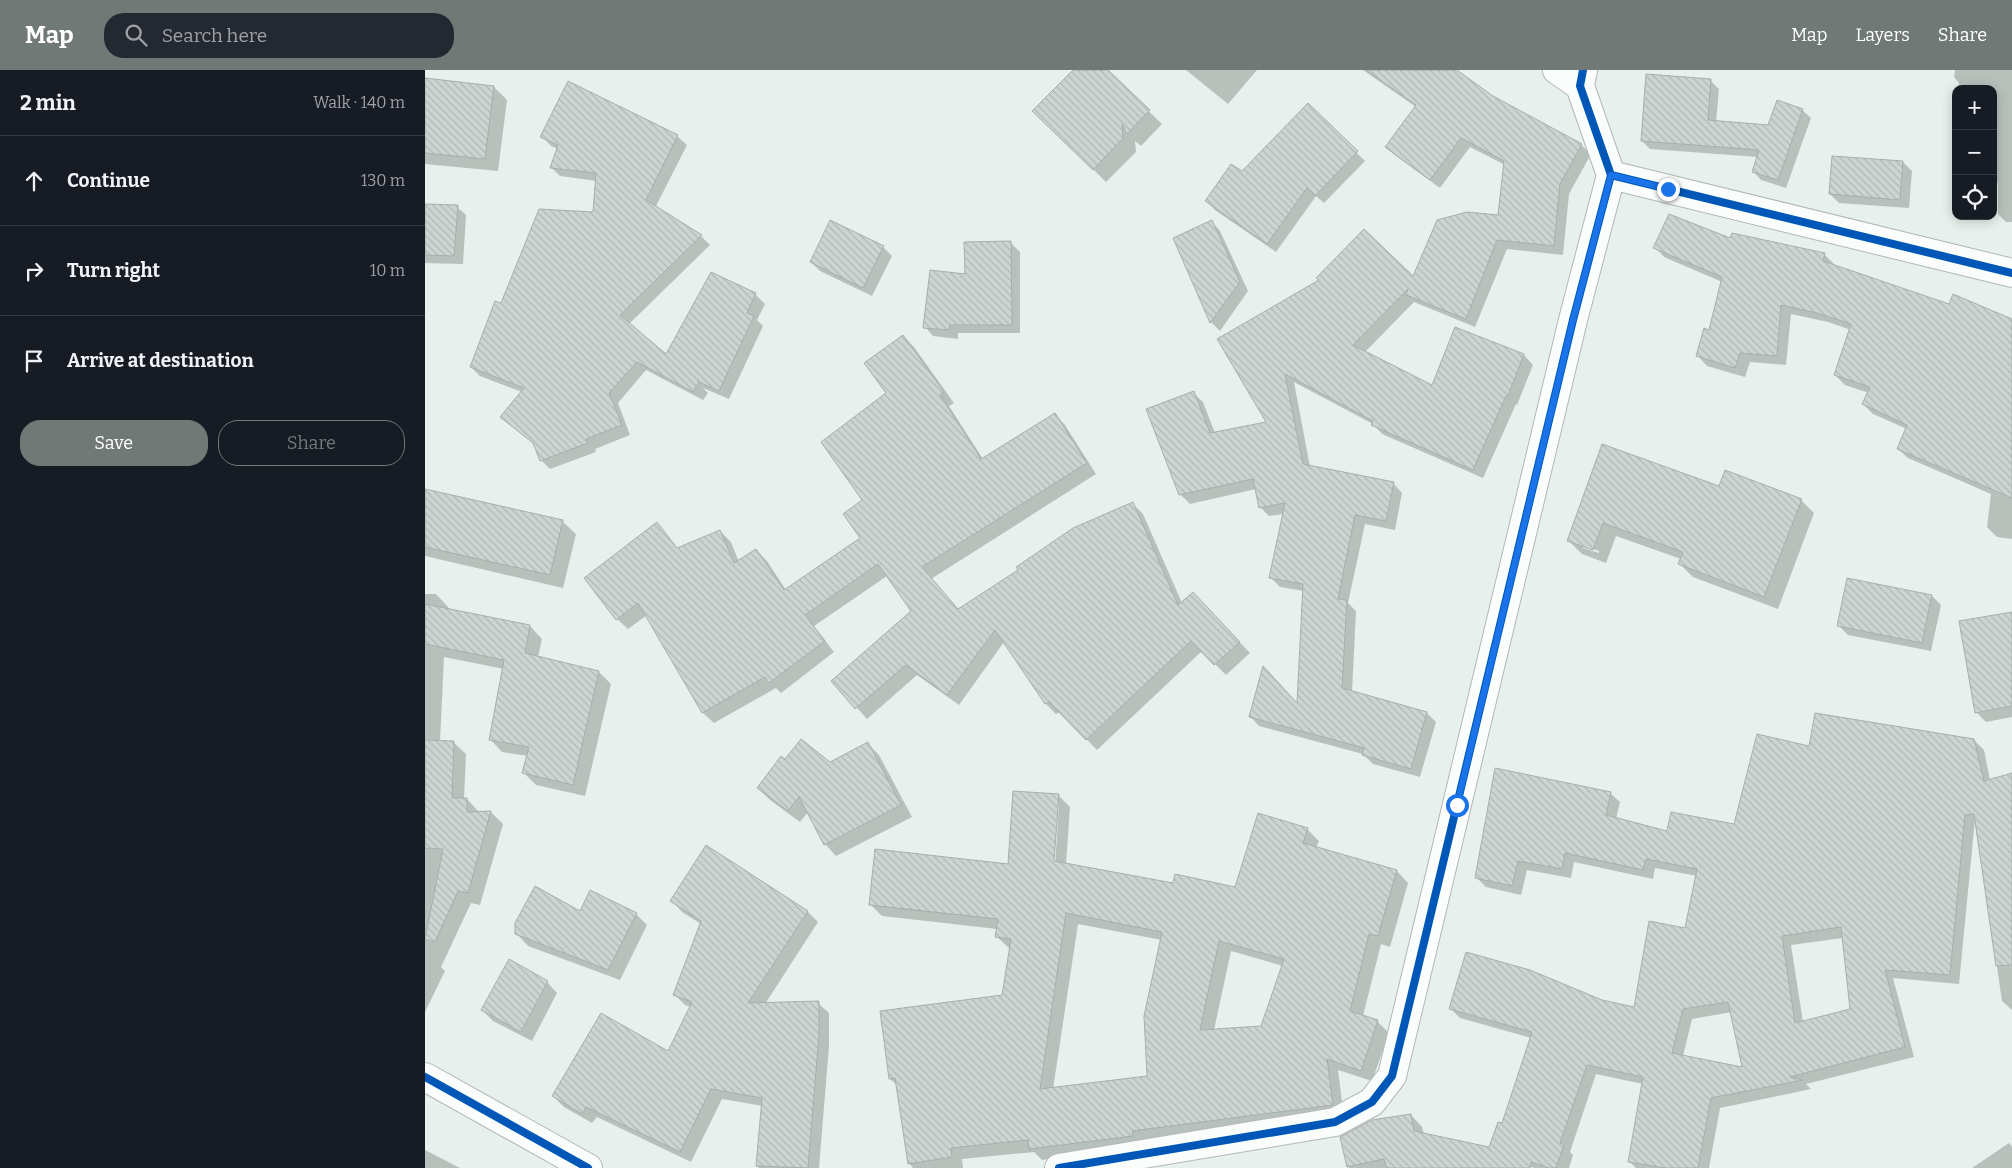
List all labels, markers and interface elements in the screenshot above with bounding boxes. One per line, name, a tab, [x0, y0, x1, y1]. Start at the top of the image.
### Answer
search box	[104, 13, 454, 58]
text: Map	[25, 21, 74, 49]
icon: search	[122, 21, 150, 49]
text: Search here	[162, 24, 267, 47]
text: Map	[1791, 24, 1827, 46]
text: Layers	[1855, 24, 1910, 46]
text: Share	[1938, 24, 1987, 46]
map controls	[1952, 85, 1997, 220]
button: +	[1952, 85, 1997, 130]
text: 2 min	[20, 90, 76, 116]
text: Walk · 140 m	[313, 93, 405, 112]
button: −	[1952, 130, 1997, 175]
icon: ahead	[20, 167, 48, 195]
text: Continue	[67, 169, 150, 192]
text: 130 m	[361, 171, 405, 190]
button: locate	[1952, 175, 1997, 220]
route end	[1657, 178, 1680, 201]
icon: right	[20, 257, 48, 285]
text: Turn right	[67, 259, 160, 282]
text: 10 m	[370, 261, 405, 280]
icon: arrive	[20, 347, 48, 375]
text: Arrive at destination	[67, 349, 254, 372]
button: Save	[20, 420, 208, 466]
button: Share	[218, 420, 405, 466]
route start	[1446, 794, 1469, 817]

